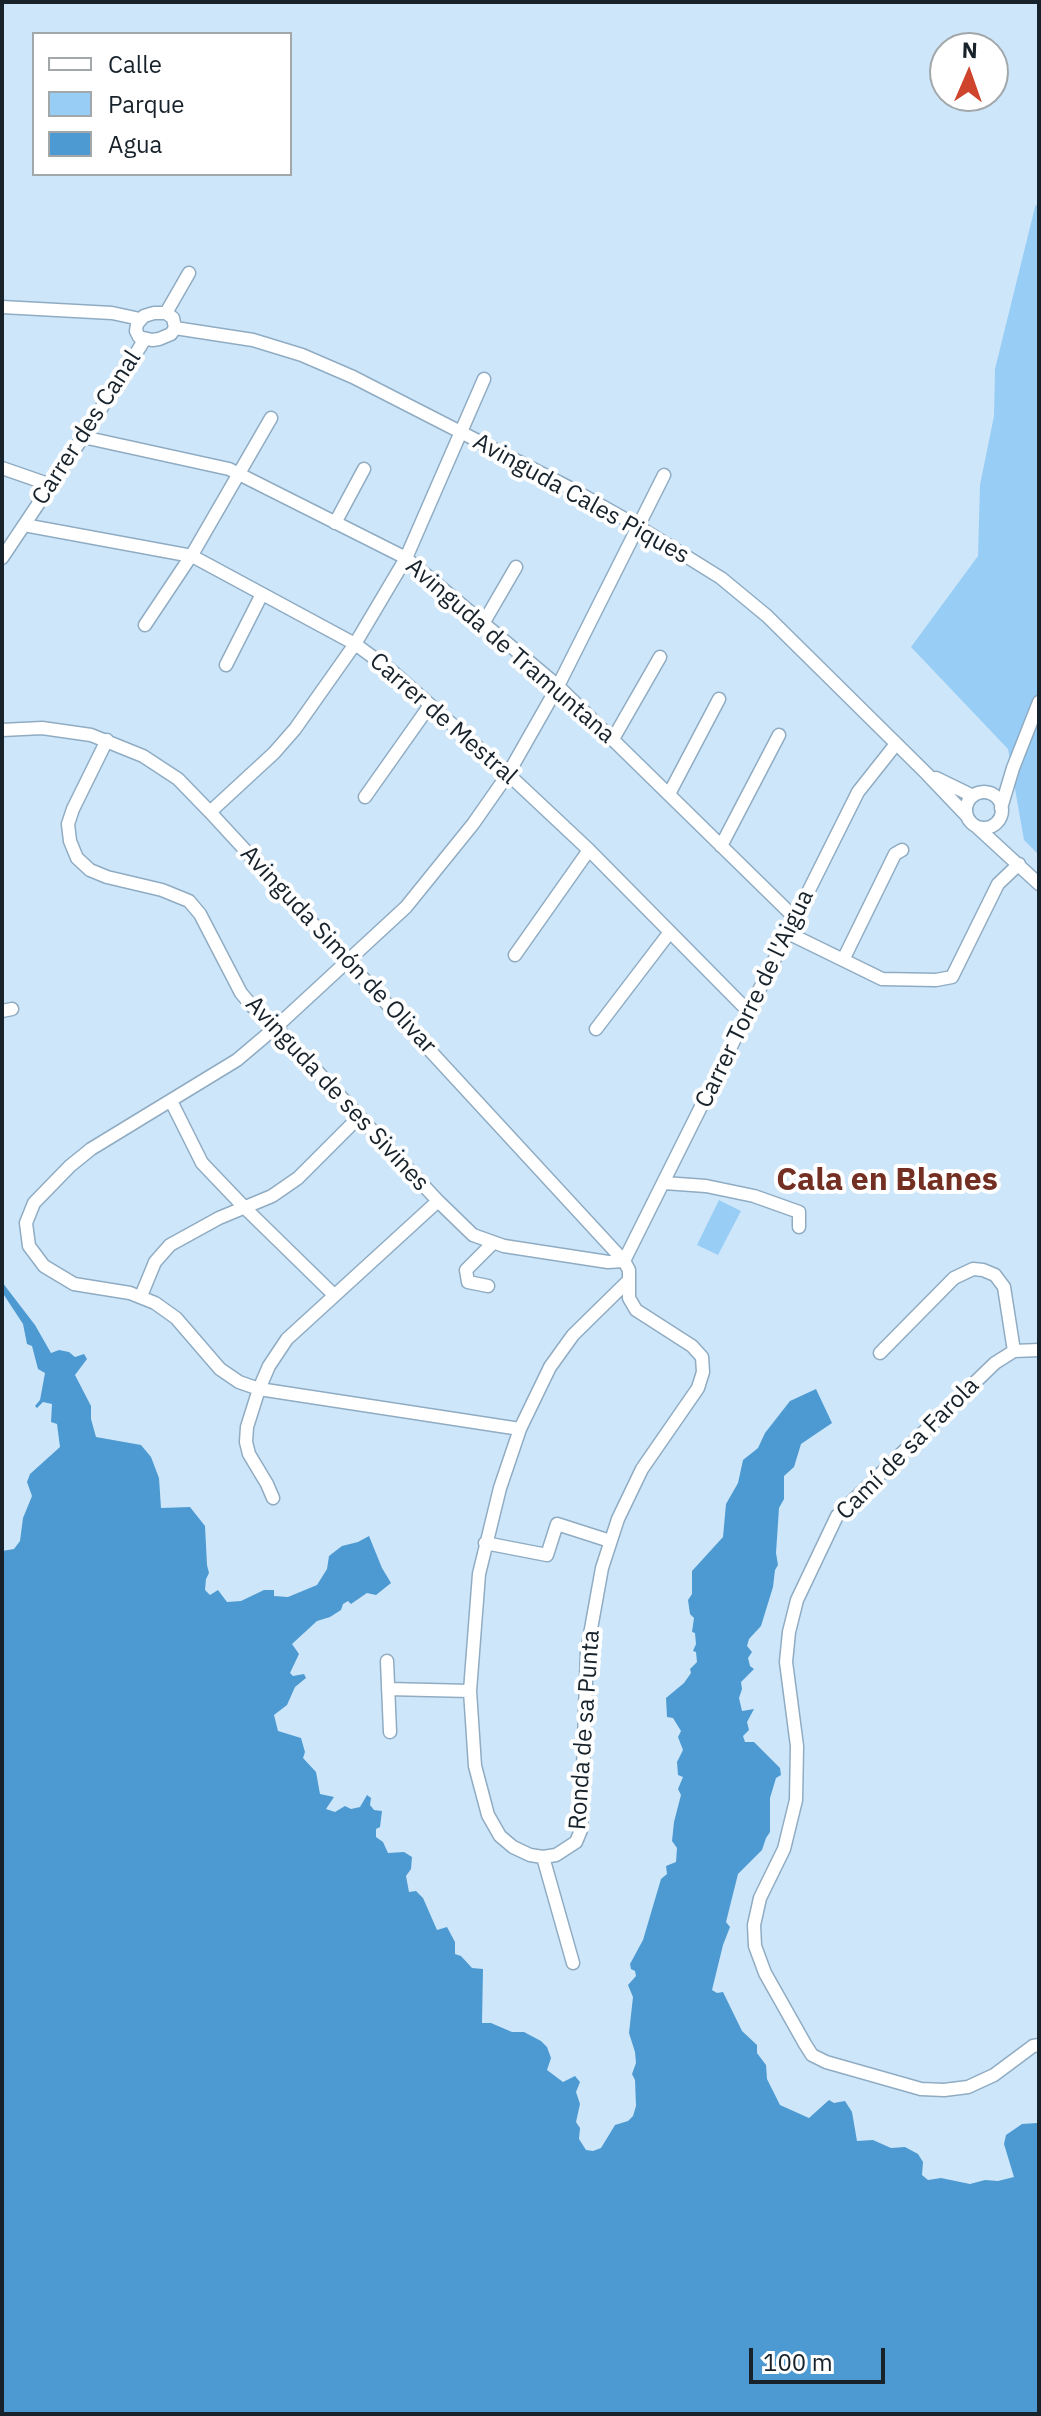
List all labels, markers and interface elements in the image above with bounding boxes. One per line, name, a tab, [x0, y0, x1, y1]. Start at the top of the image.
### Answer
legend	[32, 32, 292, 176]
north arrow	[929, 32, 1009, 112]
text: N	[961, 35, 978, 64]
text: Calle	[108, 48, 162, 80]
text: Parque	[108, 88, 185, 120]
text: Agua	[108, 128, 162, 160]
street label: Carrer des Canal	[26, 346, 148, 510]
street label: Avinguda Cales Piques	[468, 428, 694, 570]
street label: Avinguda de Tramuntana	[400, 552, 620, 750]
street label: Carrer de Mestral	[363, 647, 523, 791]
street label: Avinguda Simón de Olivar	[234, 840, 442, 1060]
street label: Carrer Torre de l'Aigua	[690, 885, 820, 1113]
street label: Avinguda de ses Sivines	[239, 991, 435, 1197]
district label: Cala en Blanes	[776, 1162, 998, 1200]
street label: Camí de sa Farola	[831, 1372, 985, 1526]
street label: Ronda de sa Punta	[564, 1629, 606, 1831]
scale bar	[753, 2332, 889, 2382]
text: 100 m	[763, 2346, 833, 2378]

